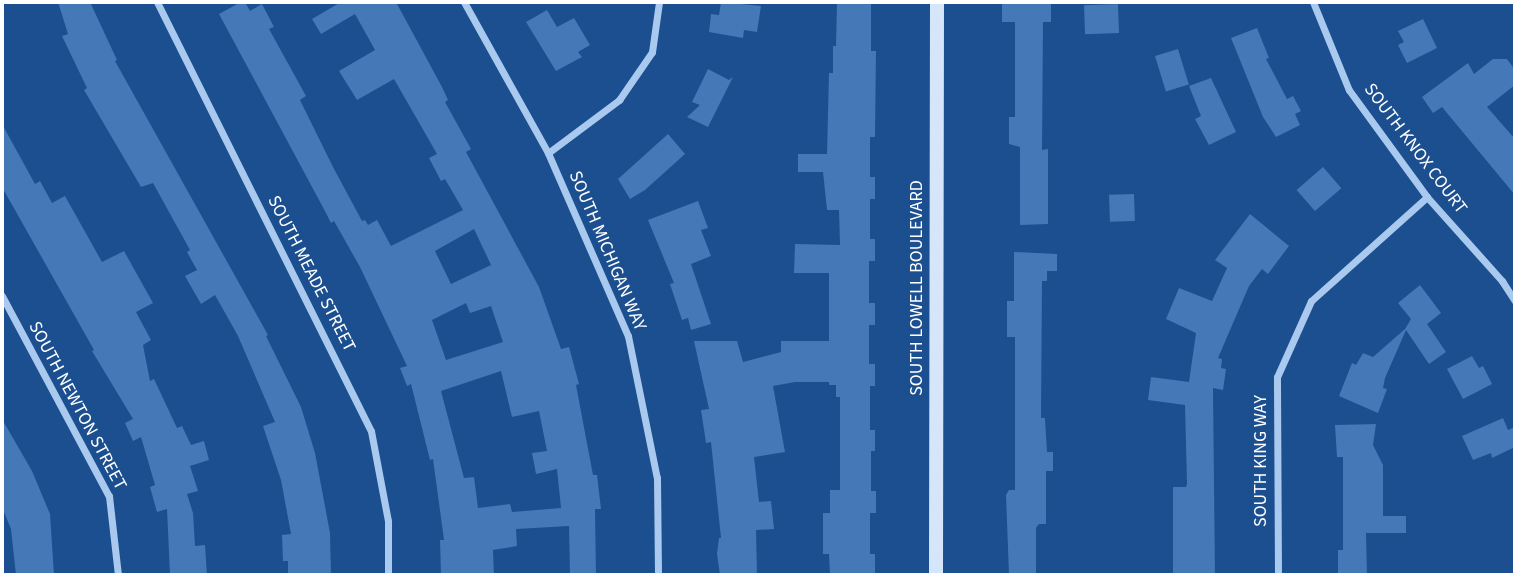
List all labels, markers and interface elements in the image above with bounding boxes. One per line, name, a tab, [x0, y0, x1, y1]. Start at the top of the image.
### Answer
street label: SOUTH KNOX COURT	[1359, 80, 1471, 218]
street label: SOUTH MICHIGAN WAY	[564, 168, 650, 334]
street label: SOUTH LOWELL BOULEVARD	[906, 180, 928, 396]
street label: SOUTH MEADE STREET	[262, 192, 360, 356]
street label: SOUTH NEWTON STREET	[23, 318, 131, 494]
street label: SOUTH KING WAY	[1250, 395, 1272, 527]

